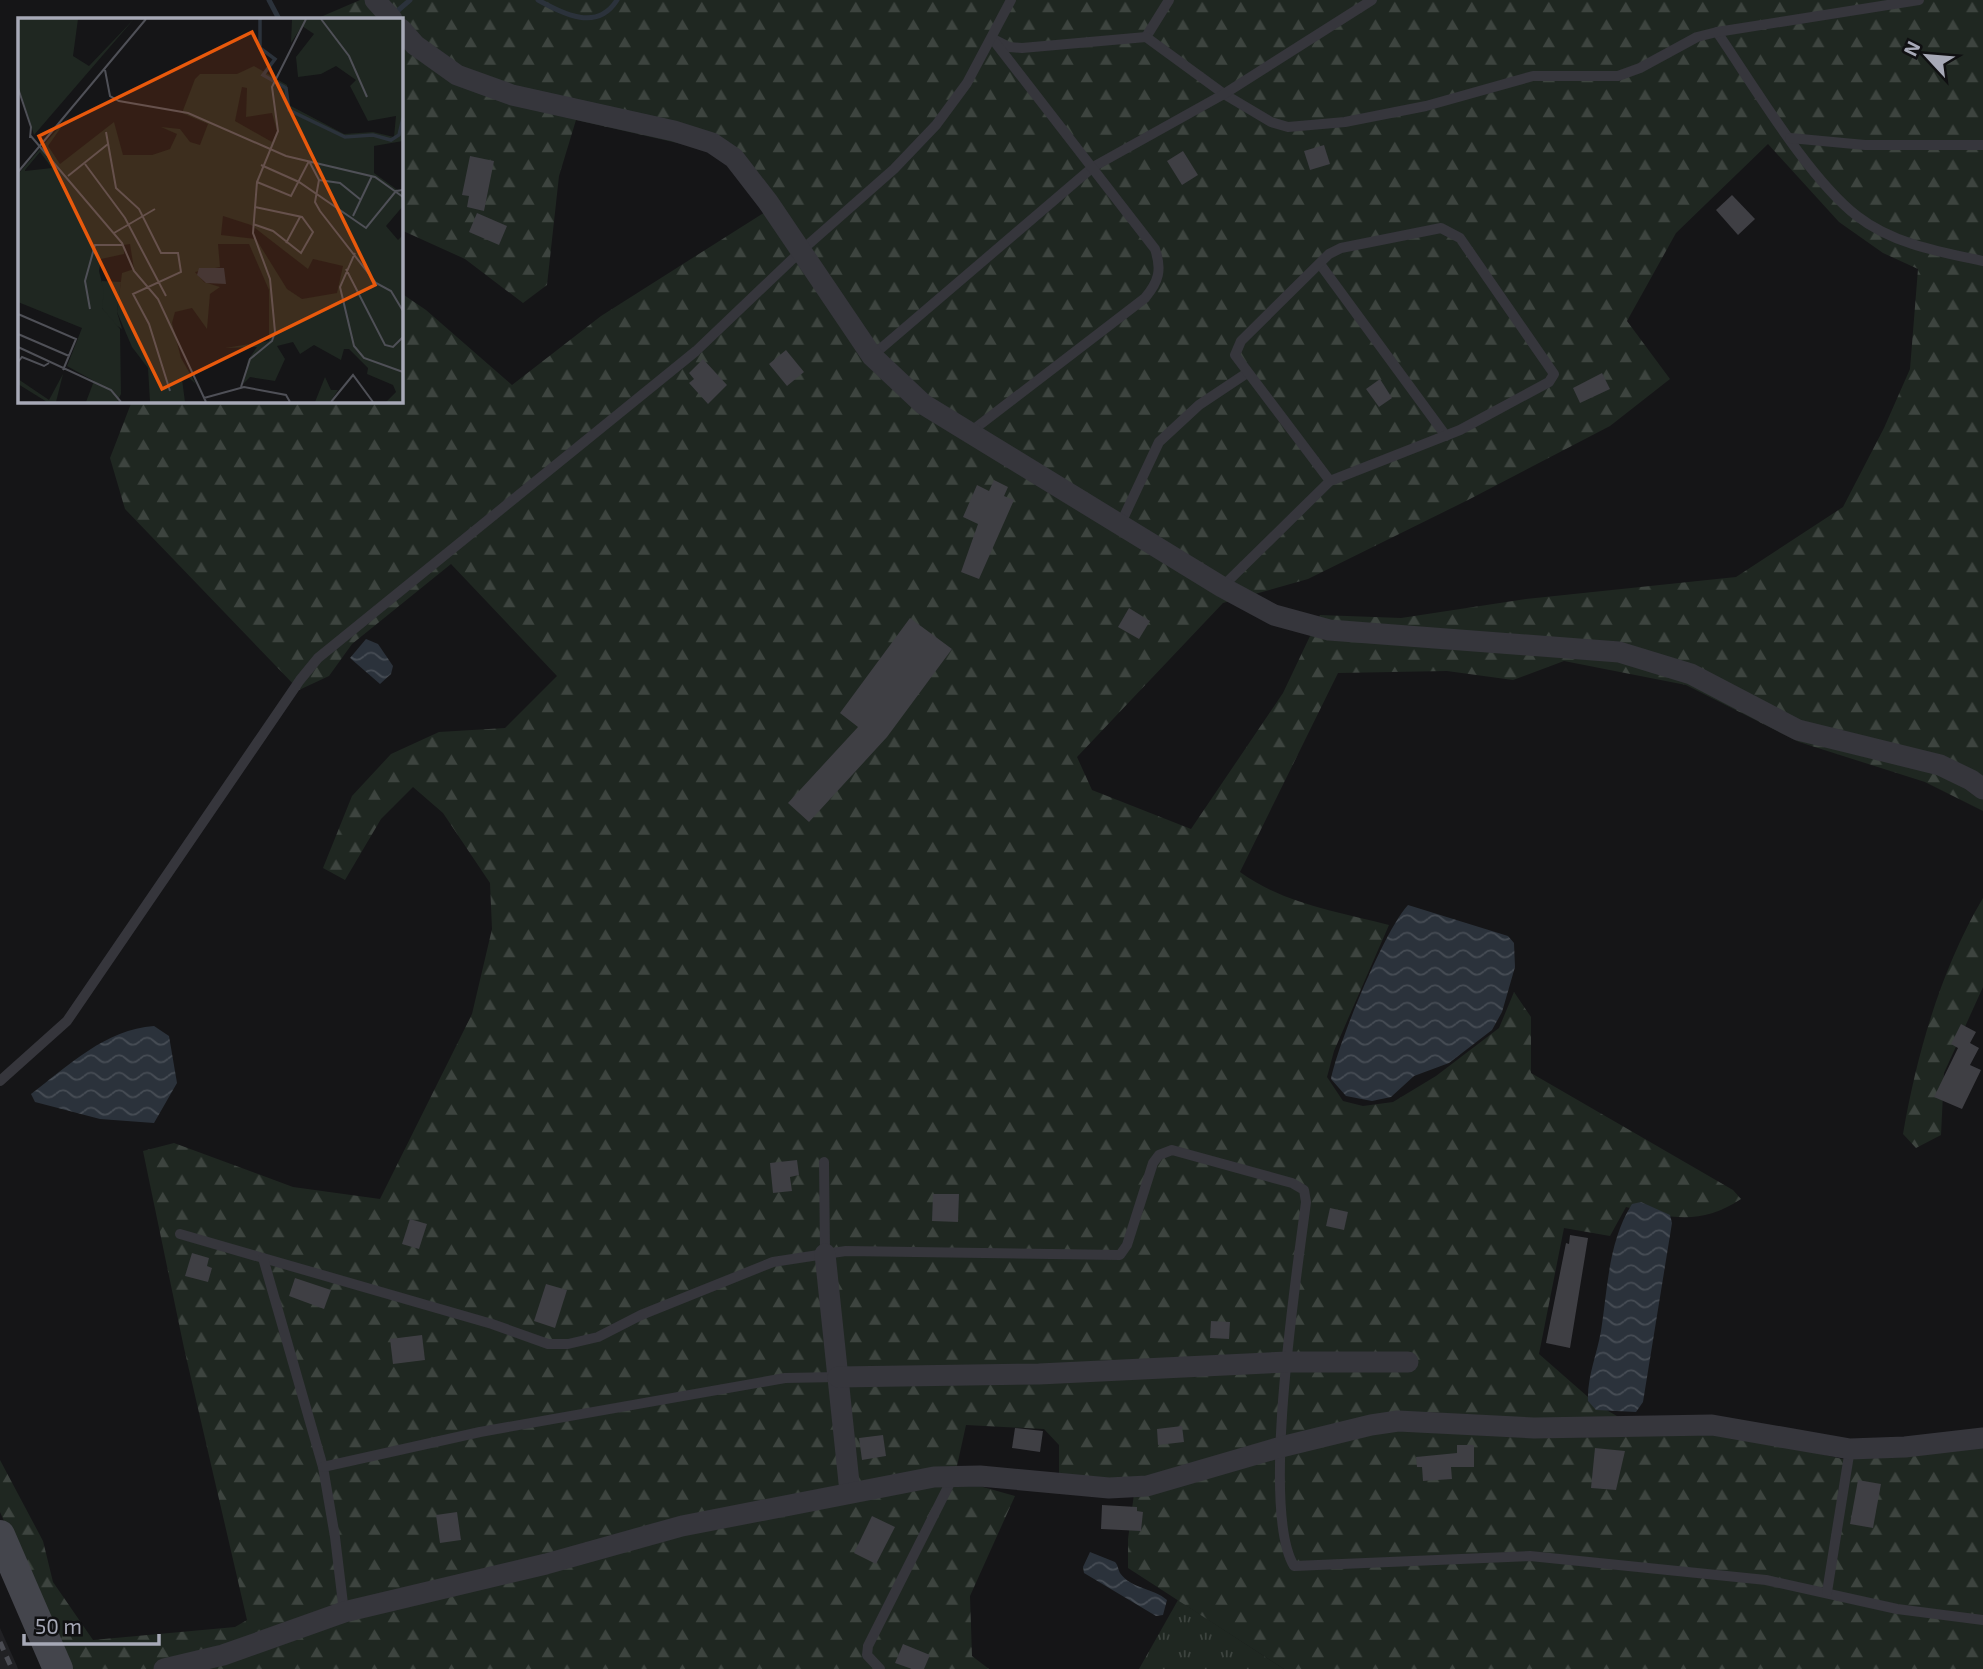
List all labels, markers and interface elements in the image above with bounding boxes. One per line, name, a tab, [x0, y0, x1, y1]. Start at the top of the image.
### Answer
inset map	[18, 18, 402, 402]
north arrow	[1892, 21, 1962, 91]
text: N	[1898, 37, 1925, 60]
scale bar	[24, 1602, 159, 1646]
text: 50 m	[35, 1613, 82, 1638]

